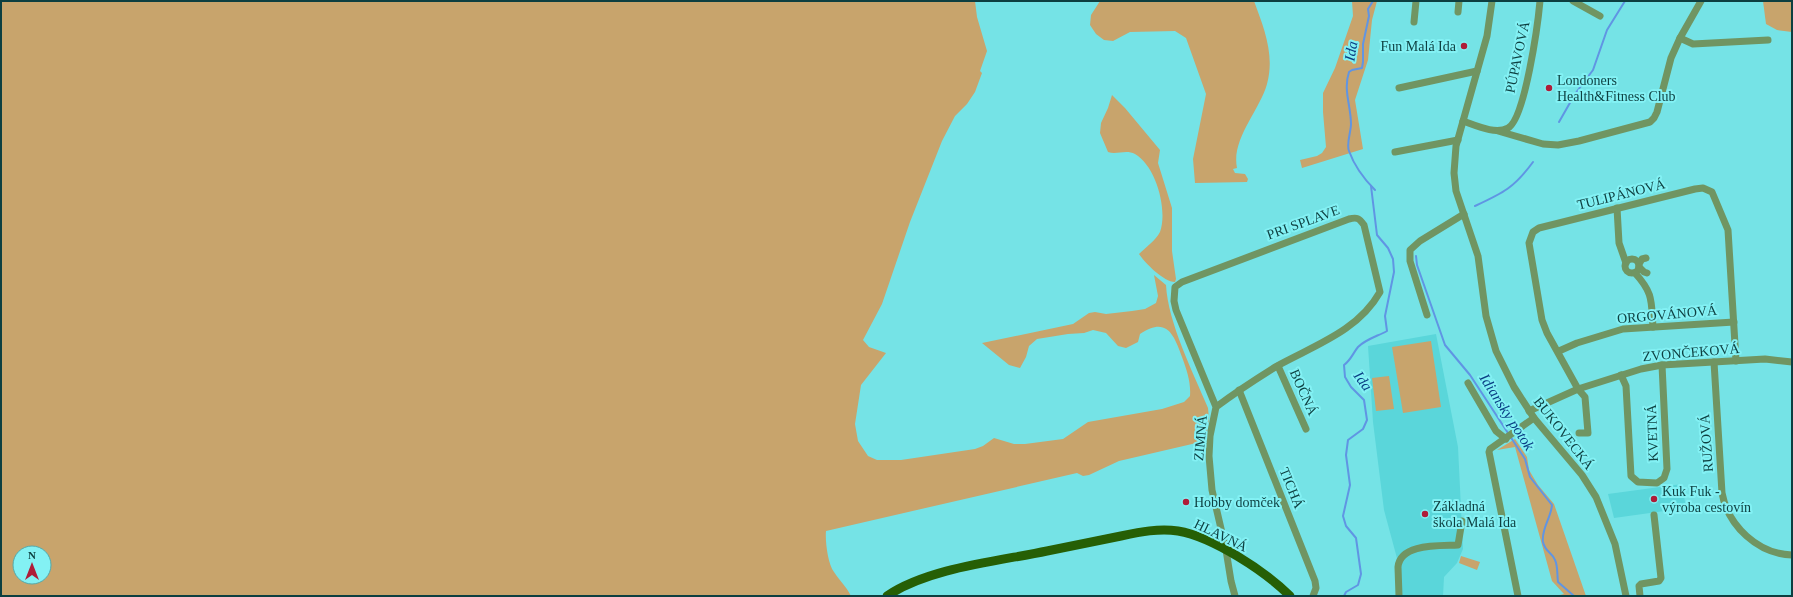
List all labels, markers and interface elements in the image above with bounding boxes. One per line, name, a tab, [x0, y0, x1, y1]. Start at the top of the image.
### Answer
street label: PÚPAVOVÁ	[1502, 19, 1533, 94]
place label: Fun Malá Ida	[1381, 39, 1457, 54]
water label: Ida	[1341, 40, 1361, 63]
marker: Fun Malá Ida	[1459, 41, 1469, 51]
place label: Londoners Health&Fitness Club	[1557, 73, 1676, 104]
marker: Londoners Health&Fitness Club	[1544, 83, 1554, 93]
street label: TULIPÁNOVÁ	[1575, 175, 1668, 213]
street label: PRI SPLAVE	[1265, 202, 1342, 243]
street label: ORGOVÁNOVÁ	[1616, 302, 1719, 326]
street label: ZVONČEKOVÁ	[1642, 340, 1741, 364]
street label: BOČNÁ	[1287, 366, 1322, 418]
water label: Ida	[1350, 367, 1375, 394]
water label: Idiansky potok	[1476, 370, 1538, 453]
street label: BUKOVECKÁ	[1531, 393, 1598, 473]
street label: KVETNÁ	[1643, 403, 1661, 462]
street label: RUŽOVÁ	[1696, 412, 1716, 473]
street label: ZIMNÁ	[1190, 414, 1210, 462]
street label: TICHÁ	[1277, 465, 1308, 512]
place label: Kuk Fuk - výroba cestovín	[1662, 484, 1751, 515]
marker: Kuk Fuk - výroba cestovín	[1649, 494, 1659, 504]
place label: Hobby domček	[1194, 495, 1280, 510]
marker: Hobby domček	[1181, 497, 1191, 507]
place label: Základná škola Malá Ida	[1433, 499, 1517, 530]
marker: Základná škola Malá Ida	[1420, 509, 1430, 519]
street label: HLAVNÁ	[1192, 515, 1251, 555]
north arrow	[12, 545, 52, 585]
text: N	[28, 549, 36, 561]

